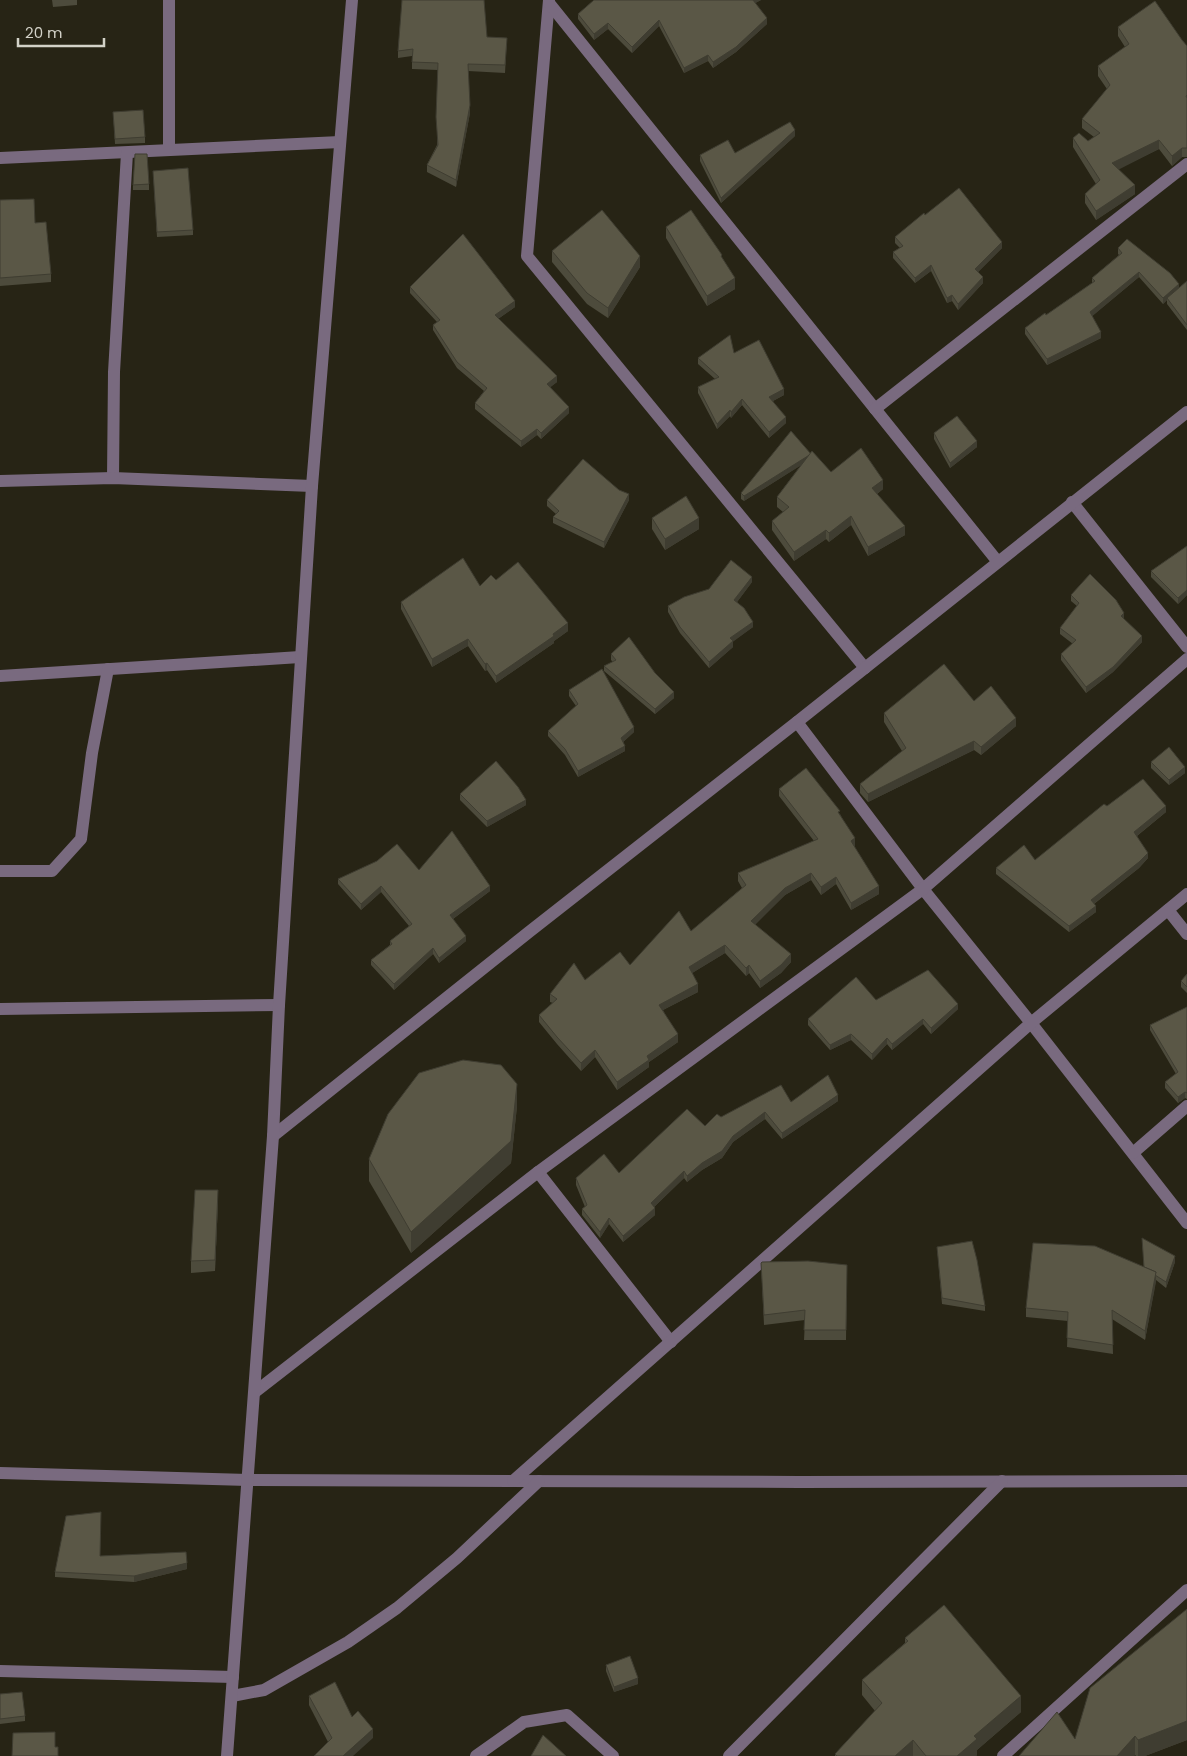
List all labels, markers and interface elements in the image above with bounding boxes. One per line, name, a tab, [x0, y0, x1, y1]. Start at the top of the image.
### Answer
scale bar	[18, 15, 104, 47]
text: 20 m	[25, 22, 63, 43]

